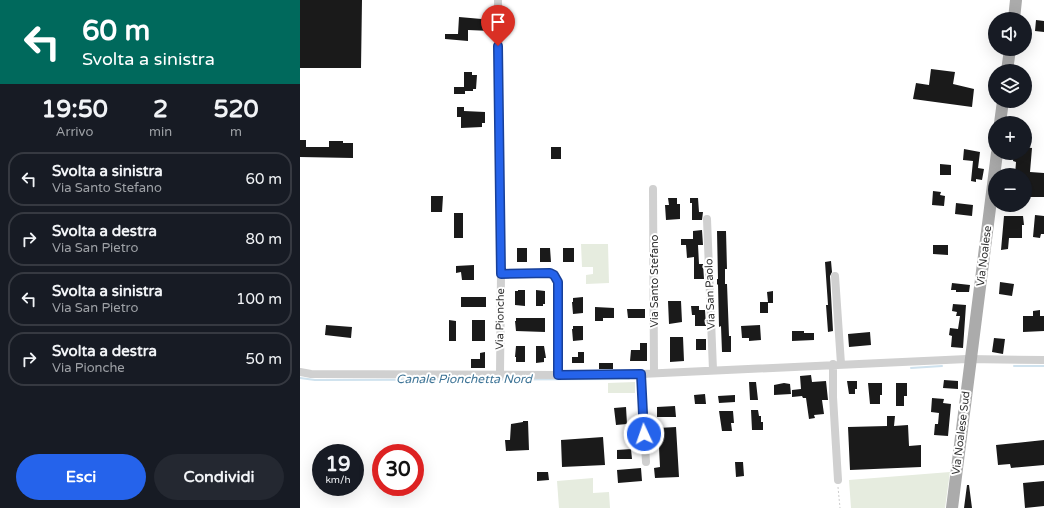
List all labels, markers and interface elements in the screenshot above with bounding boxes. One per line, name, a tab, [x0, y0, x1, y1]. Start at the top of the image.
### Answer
pin	[481, 5, 515, 46]
icon: arrive	[487, 11, 509, 33]
map controls	[988, 12, 1032, 212]
button: sound	[988, 12, 1032, 56]
text: 60 m	[82, 14, 150, 48]
icon: left	[16, 16, 68, 68]
text: Svolta a sinistra	[82, 48, 215, 70]
button: layers	[988, 64, 1032, 108]
text: 19:50	[41, 95, 108, 124]
text: 2	[153, 95, 168, 124]
text: 520	[213, 95, 259, 124]
button: +	[988, 116, 1032, 160]
text: Arrivo	[56, 124, 93, 140]
text: min	[149, 124, 172, 140]
text: m	[230, 124, 242, 140]
text: Svolta a sinistra	[52, 162, 163, 180]
icon: left	[18, 168, 40, 190]
button: −	[988, 168, 1032, 212]
text: 60 m	[245, 170, 282, 188]
text: Via Santo Stefano	[52, 180, 162, 196]
text: Svolta a destra	[52, 222, 157, 240]
street label: Via Noalese	[974, 225, 994, 287]
icon: right	[18, 228, 40, 250]
text: 80 m	[245, 230, 282, 248]
street label: Via Santo Stefano	[648, 234, 661, 327]
text: Via San Pietro	[52, 240, 138, 256]
street label: Via San Paolo	[702, 258, 718, 330]
text: Svolta a sinistra	[52, 282, 163, 300]
icon: left	[18, 288, 40, 310]
street label: Via Pionche	[493, 288, 507, 350]
text: 100 m	[236, 290, 282, 308]
text: Via San Pietro	[52, 300, 138, 316]
text: Svolta a destra	[52, 342, 157, 360]
icon: right	[18, 348, 40, 370]
text: 50 m	[245, 350, 282, 368]
text: Via Pionche	[52, 360, 125, 376]
water label: Canale Pionchetta Nord	[396, 372, 533, 386]
street label: Via Noalese Sud	[949, 390, 973, 476]
position arrow	[623, 413, 665, 455]
speed limit sign: 30	[372, 444, 424, 496]
text: 19	[325, 453, 351, 477]
button: Esci	[16, 454, 146, 500]
button: Condividi	[154, 454, 284, 500]
text: km/h	[325, 474, 351, 486]

